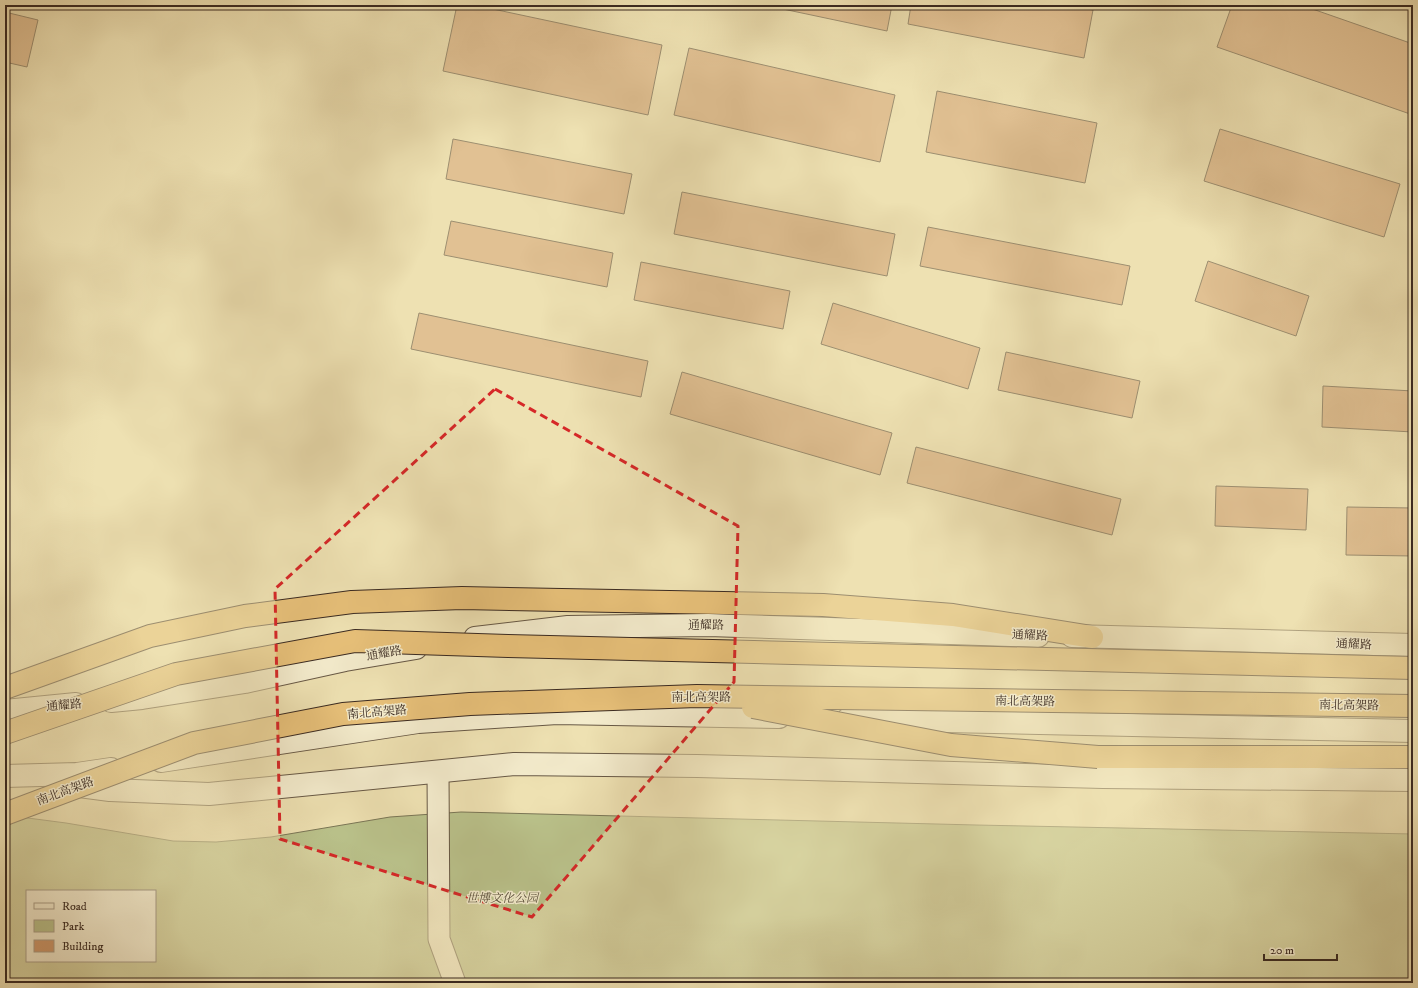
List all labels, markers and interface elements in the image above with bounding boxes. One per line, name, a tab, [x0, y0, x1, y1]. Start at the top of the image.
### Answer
street label: 通耀路	[688, 618, 724, 633]
street label: 通耀路	[1012, 627, 1048, 644]
street label: 通耀路	[1336, 636, 1372, 653]
street label: 通耀路	[365, 643, 403, 664]
street label: 南北高架路	[671, 690, 731, 705]
street label: 南北高架路	[995, 693, 1055, 710]
street label: 通耀路	[45, 696, 83, 715]
street label: 南北高架路	[1319, 697, 1379, 714]
street label: 南北高架路	[346, 702, 408, 723]
street label: 南北高架路	[34, 774, 96, 809]
legend	[26, 890, 156, 962]
park label: 世博文化公园	[466, 891, 540, 906]
text: Road	[62, 899, 87, 914]
text: Park	[62, 919, 84, 934]
scale bar	[1264, 936, 1337, 962]
text: Building	[62, 939, 103, 954]
text: 20 m	[1270, 943, 1294, 958]

